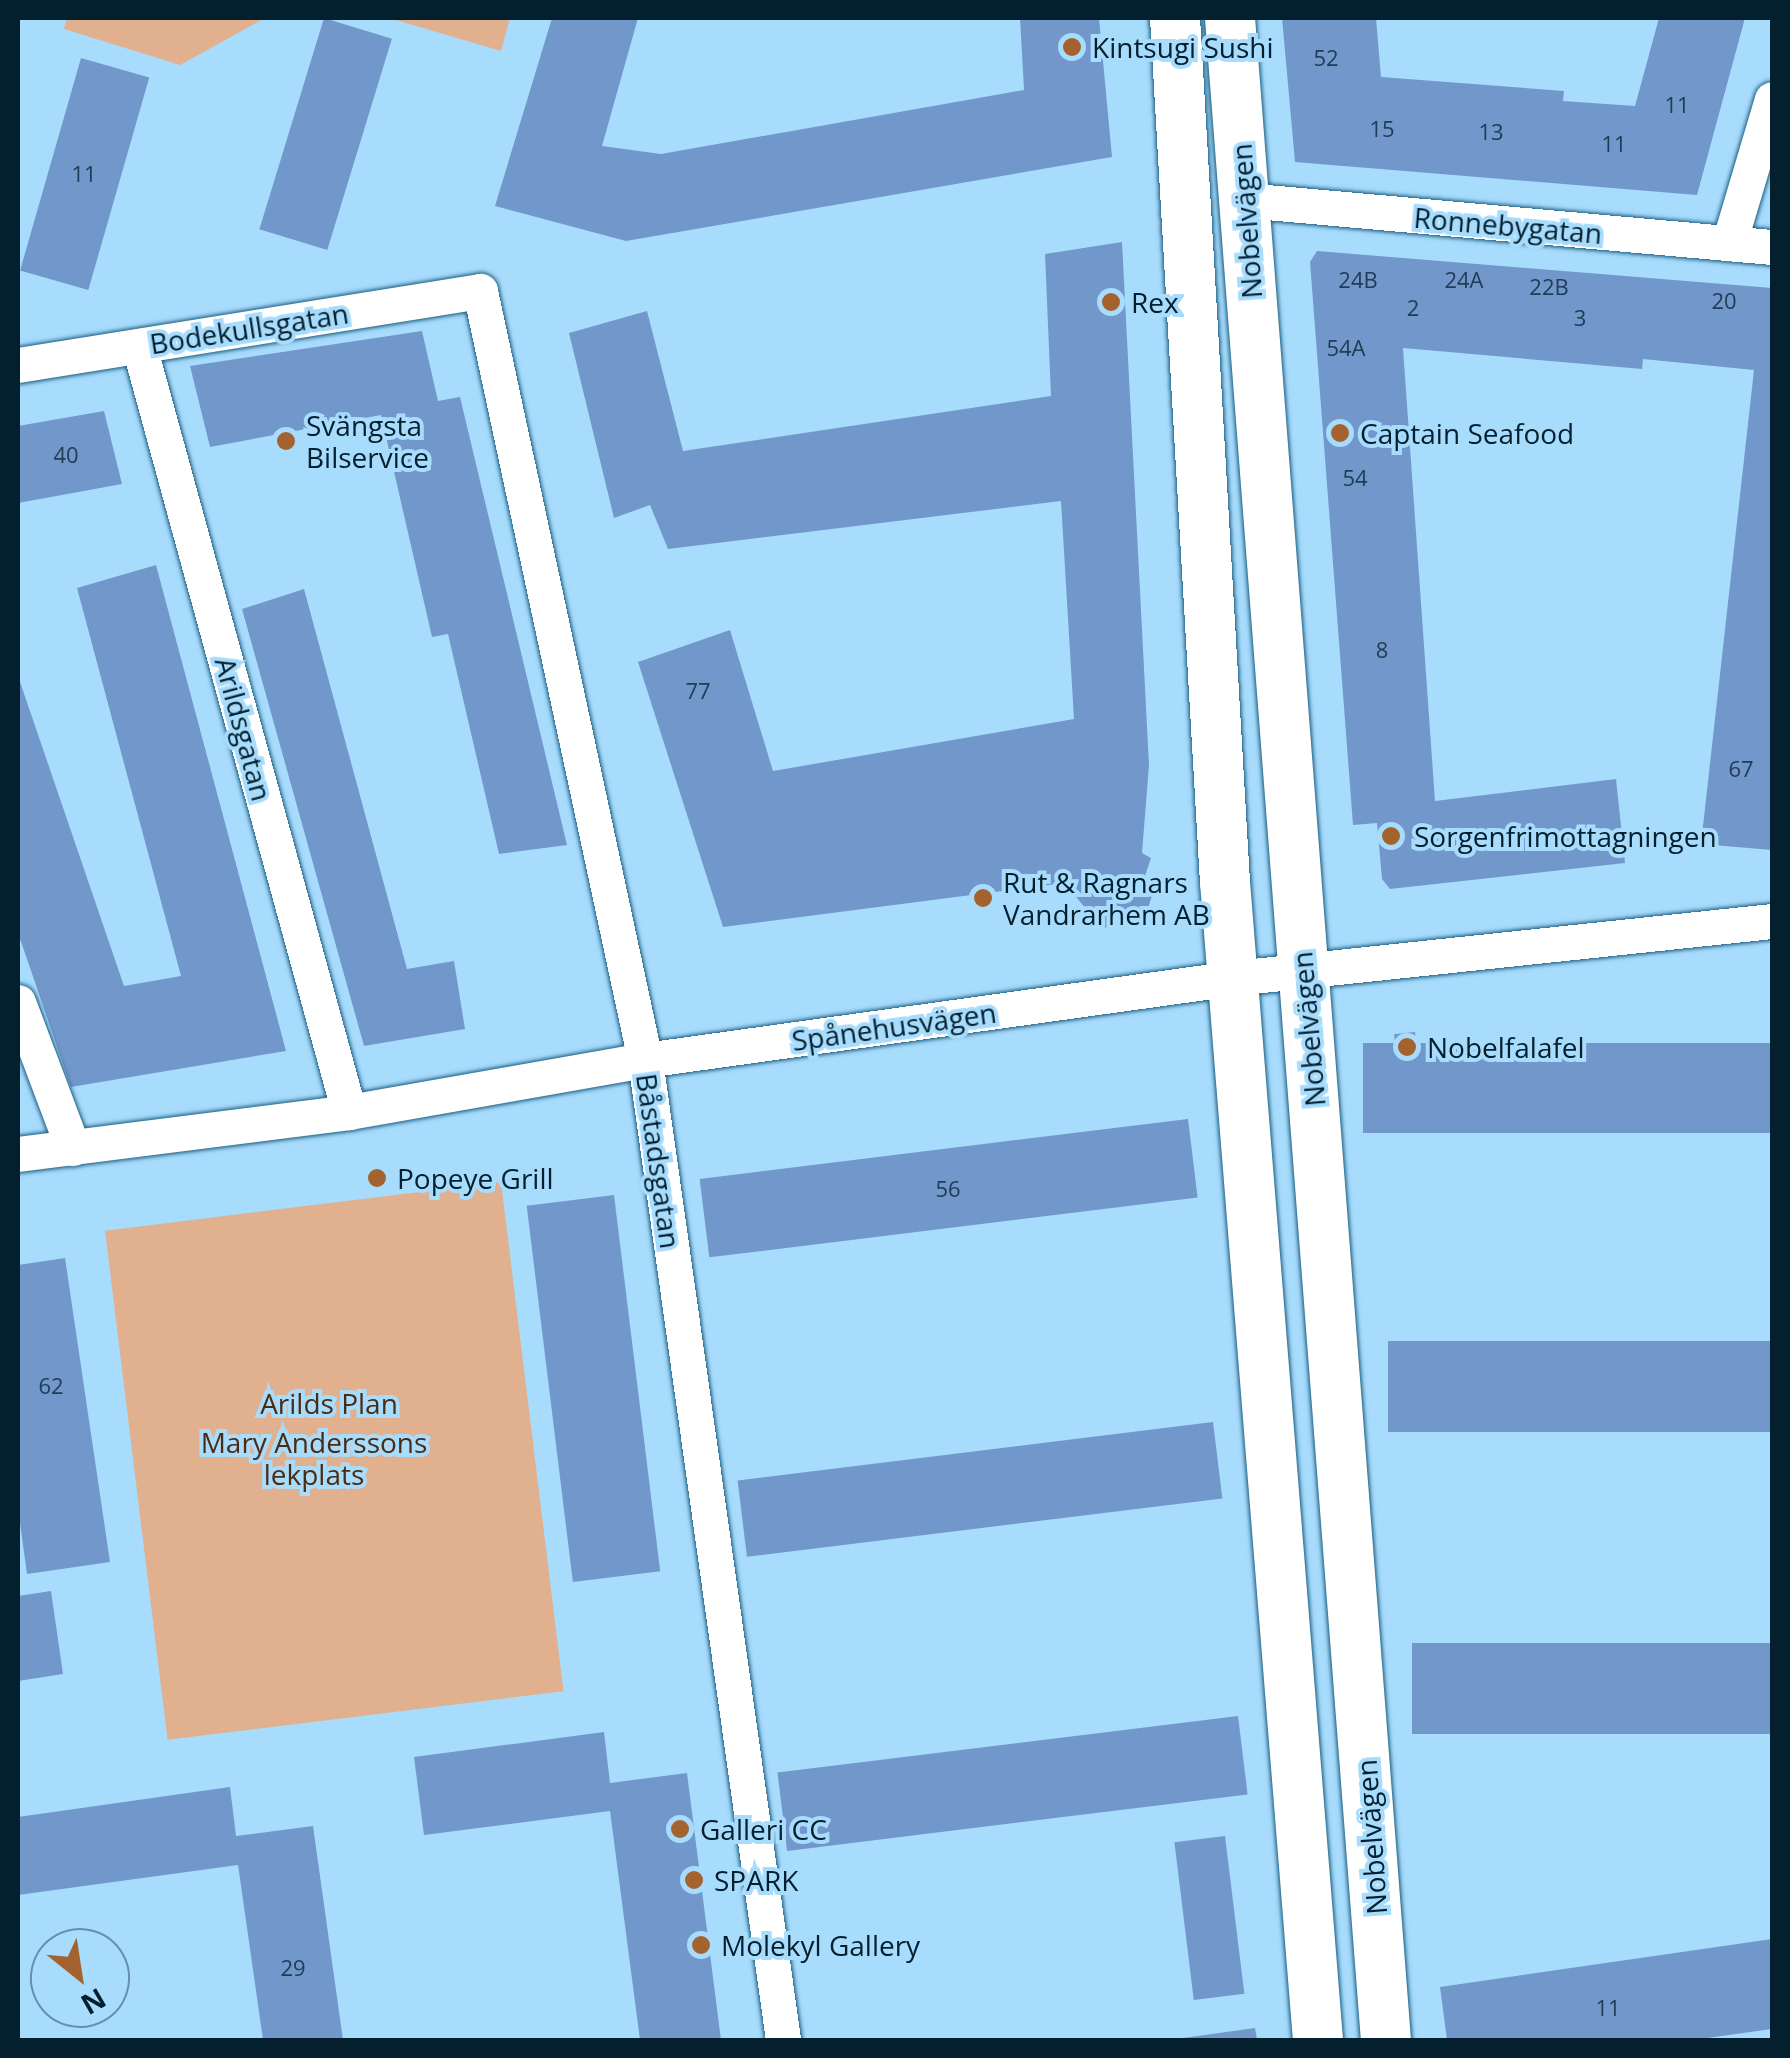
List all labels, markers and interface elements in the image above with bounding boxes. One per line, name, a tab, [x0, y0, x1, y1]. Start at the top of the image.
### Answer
place label: Kintsugi Sushi	[1092, 30, 1274, 64]
marker: Kintsugi Sushi	[1061, 36, 1083, 58]
house number: 52	[1313, 45, 1339, 71]
house number: 11	[1664, 92, 1690, 118]
house number: 15	[1369, 116, 1395, 142]
house number: 13	[1478, 119, 1504, 145]
house number: 11	[1601, 131, 1627, 157]
street label: Nobelvägen	[1224, 142, 1268, 300]
house number: 11	[71, 161, 97, 187]
street label: Ronnebygatan	[1412, 200, 1604, 250]
house number: 24B	[1338, 267, 1378, 293]
house number: 24A	[1444, 267, 1484, 293]
house number: 22B	[1529, 274, 1569, 300]
place label: Rex	[1131, 285, 1179, 319]
house number: 20	[1711, 288, 1737, 314]
marker: Rex	[1100, 291, 1122, 313]
house number: 2	[1407, 295, 1419, 321]
street label: Bodekullsgatan	[147, 296, 351, 360]
house number: 3	[1574, 305, 1586, 331]
house number: 54A	[1326, 335, 1366, 361]
place label: Svängsta Bilservice	[306, 408, 429, 474]
place label: Captain Seafood	[1360, 416, 1574, 450]
marker: Captain Seafood	[1329, 422, 1351, 444]
marker: Svängsta Bilservice	[275, 430, 297, 452]
house number: 40	[53, 442, 79, 468]
house number: 54	[1342, 465, 1368, 491]
house number: 8	[1376, 637, 1388, 663]
street label: Arildsgatan	[209, 654, 279, 804]
house number: 77	[685, 678, 711, 704]
house number: 67	[1728, 756, 1754, 782]
place label: Sorgenfrimottagningen	[1414, 819, 1717, 853]
marker: Sorgenfrimottagningen	[1378, 823, 1404, 849]
place label: Rut & Ragnars Vandrarhem AB	[1003, 865, 1210, 931]
marker: Rut & Ragnars Vandrarhem AB	[972, 887, 994, 909]
street label: Nobelvägen	[1284, 950, 1332, 1108]
street label: Spånehusvägen	[790, 995, 998, 1057]
place label: Nobelfalafel	[1427, 1030, 1585, 1064]
marker: Nobelfalafel	[1396, 1036, 1418, 1058]
street label: Båstadsgatan	[630, 1071, 688, 1251]
place label: Popeye Grill	[397, 1161, 554, 1195]
marker: Popeye Grill	[366, 1167, 388, 1189]
house number: 56	[935, 1176, 961, 1202]
house number: 62	[38, 1373, 64, 1399]
park label: Arilds Plan	[260, 1386, 398, 1420]
park label: Mary Anderssons lekplats	[201, 1425, 427, 1491]
street label: Nobelvägen	[1349, 1758, 1393, 1916]
place label: Galleri CC	[700, 1812, 827, 1846]
marker: Galleri CC	[669, 1818, 691, 1840]
place label: SPARK	[714, 1863, 798, 1897]
marker: SPARK	[683, 1869, 705, 1891]
north arrow	[30, 1928, 130, 2028]
place label: Molekyl Gallery	[721, 1928, 920, 1962]
marker: Molekyl Gallery	[690, 1934, 712, 1956]
house number: 29	[280, 1955, 306, 1981]
text: N	[75, 1980, 113, 2024]
house number: 11	[1595, 1995, 1621, 2021]

